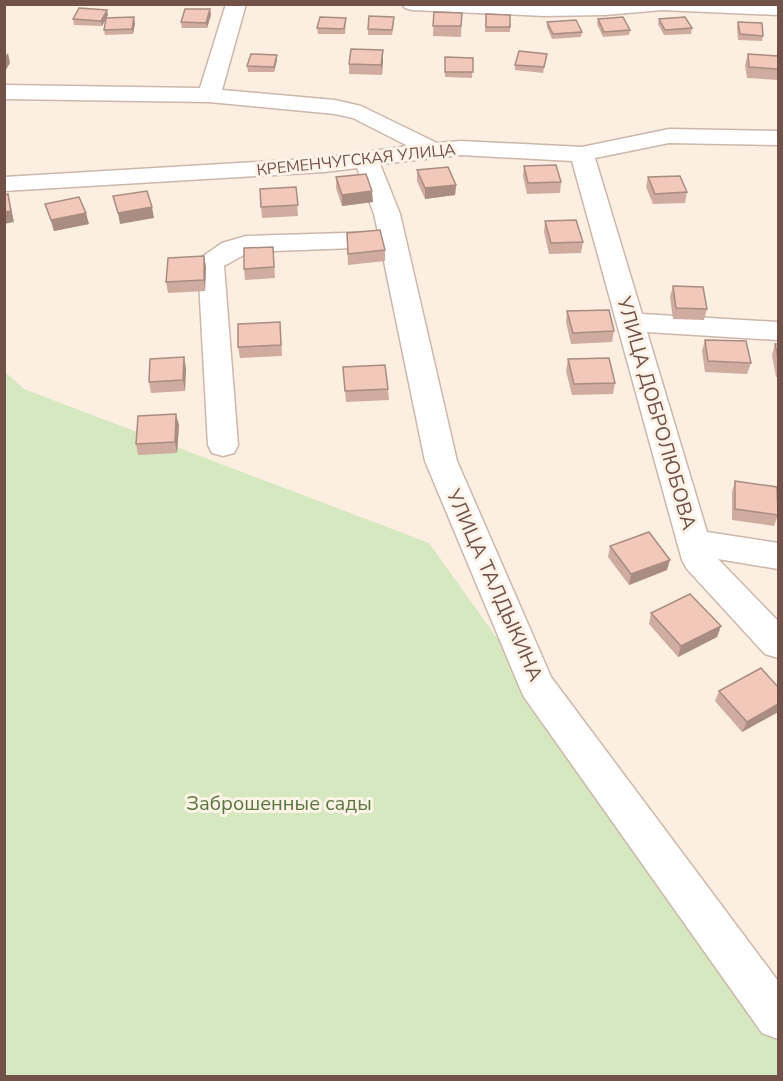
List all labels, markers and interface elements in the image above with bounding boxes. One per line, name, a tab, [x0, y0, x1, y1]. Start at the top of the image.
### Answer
street label: КРЕМЕНЧУГСКАЯ УЛИЦА	[255, 139, 457, 181]
street label: УЛИЦА ДОБРОЛЮБОВА	[610, 292, 703, 533]
street label: УЛИЦА ТАЛДЫКИНА	[440, 484, 549, 686]
park label: Заброшенные сады	[186, 790, 372, 817]

